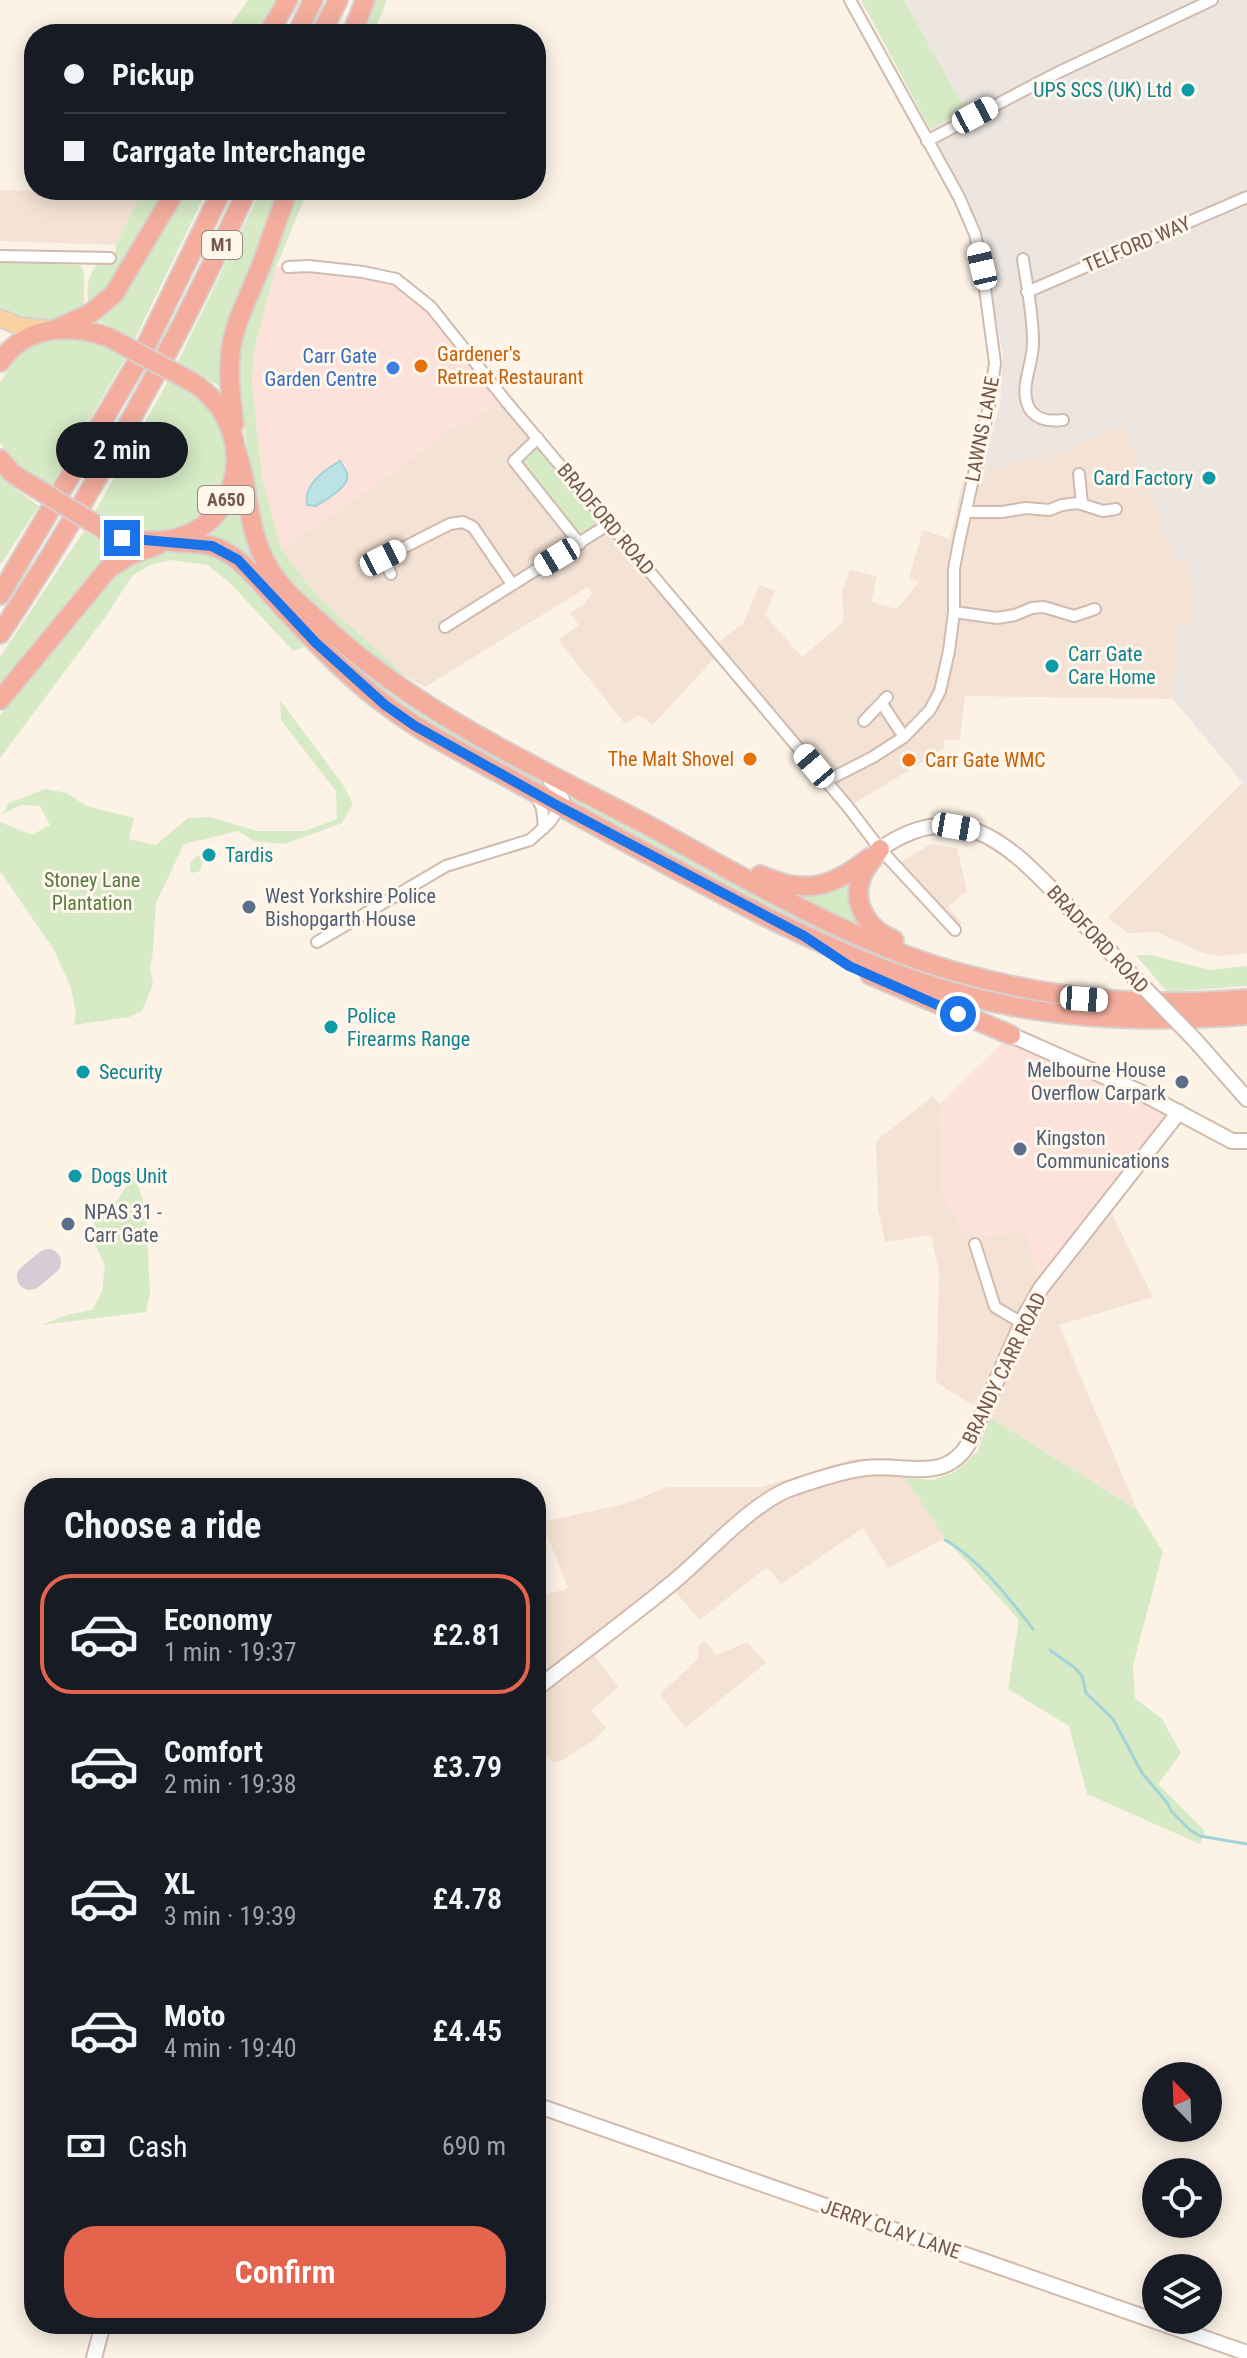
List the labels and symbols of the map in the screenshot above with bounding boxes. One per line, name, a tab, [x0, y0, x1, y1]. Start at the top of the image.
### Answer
place label: UPS SCS (UK) Ltd	[1033, 78, 1172, 102]
marker: UPS SCS (UK) Ltd	[1179, 81, 1197, 99]
car	[948, 93, 1002, 137]
street label: TELFORD WAY	[1080, 210, 1195, 277]
road number: M1	[202, 231, 242, 259]
car	[965, 240, 999, 292]
place label: Gardener's Retreat Restaurant	[437, 342, 584, 389]
place label: Carr Gate Garden Centre	[265, 344, 377, 391]
marker: Gardener's Retreat Restaurant	[412, 357, 430, 375]
marker: Carr Gate Garden Centre	[384, 359, 402, 377]
street label: LAWNS LANE	[960, 374, 1004, 484]
callout: 2 min	[56, 422, 188, 478]
street label: BRADFORD ROAD	[552, 458, 660, 580]
place label: Card Factory	[1093, 466, 1193, 490]
marker: Card Factory	[1200, 469, 1218, 487]
road number: A650	[198, 486, 254, 514]
route end	[104, 520, 140, 556]
car	[530, 534, 584, 580]
car	[356, 536, 410, 580]
place label: Carr Gate Care Home	[1068, 642, 1156, 689]
marker: Carr Gate Care Home	[1043, 657, 1061, 675]
car	[789, 740, 839, 792]
place label: The Malt Shovel	[608, 747, 734, 771]
place label: Carr Gate WMC	[925, 748, 1046, 772]
marker: The Malt Shovel	[741, 750, 759, 768]
marker: Carr Gate WMC	[900, 751, 918, 769]
car	[930, 811, 982, 843]
place label: Tardis	[225, 843, 273, 867]
marker: Tardis	[200, 846, 218, 864]
park label: Stoney Lane Plantation	[44, 868, 140, 915]
street label: BRADFORD ROAD	[1042, 880, 1154, 998]
place label: West Yorkshire Police Bishopgarth House	[265, 884, 436, 931]
marker: West Yorkshire Police Bishopgarth House	[240, 898, 258, 916]
car	[1059, 985, 1109, 1013]
route start	[940, 996, 976, 1032]
place label: Police Firearms Range	[347, 1004, 470, 1051]
marker: Police Firearms Range	[322, 1018, 340, 1036]
place label: Melbourne House Overflow Carpark	[1027, 1058, 1166, 1105]
place label: Security	[99, 1060, 163, 1084]
marker: Security	[74, 1063, 92, 1081]
marker: Melbourne House Overflow Carpark	[1173, 1073, 1191, 1091]
place label: Kingston Communications	[1036, 1126, 1170, 1173]
marker: Kingston Communications	[1011, 1140, 1029, 1158]
place label: Dogs Unit	[91, 1164, 168, 1188]
marker: Dogs Unit	[66, 1167, 84, 1185]
place label: NPAS 31 - Carr Gate	[84, 1200, 162, 1247]
marker: NPAS 31 - Carr Gate	[59, 1215, 77, 1233]
street label: BRANDY CARR ROAD	[957, 1288, 1051, 1448]
north arrow	[1142, 2062, 1222, 2142]
street label: JERRY CLAY LANE	[818, 2194, 964, 2264]

